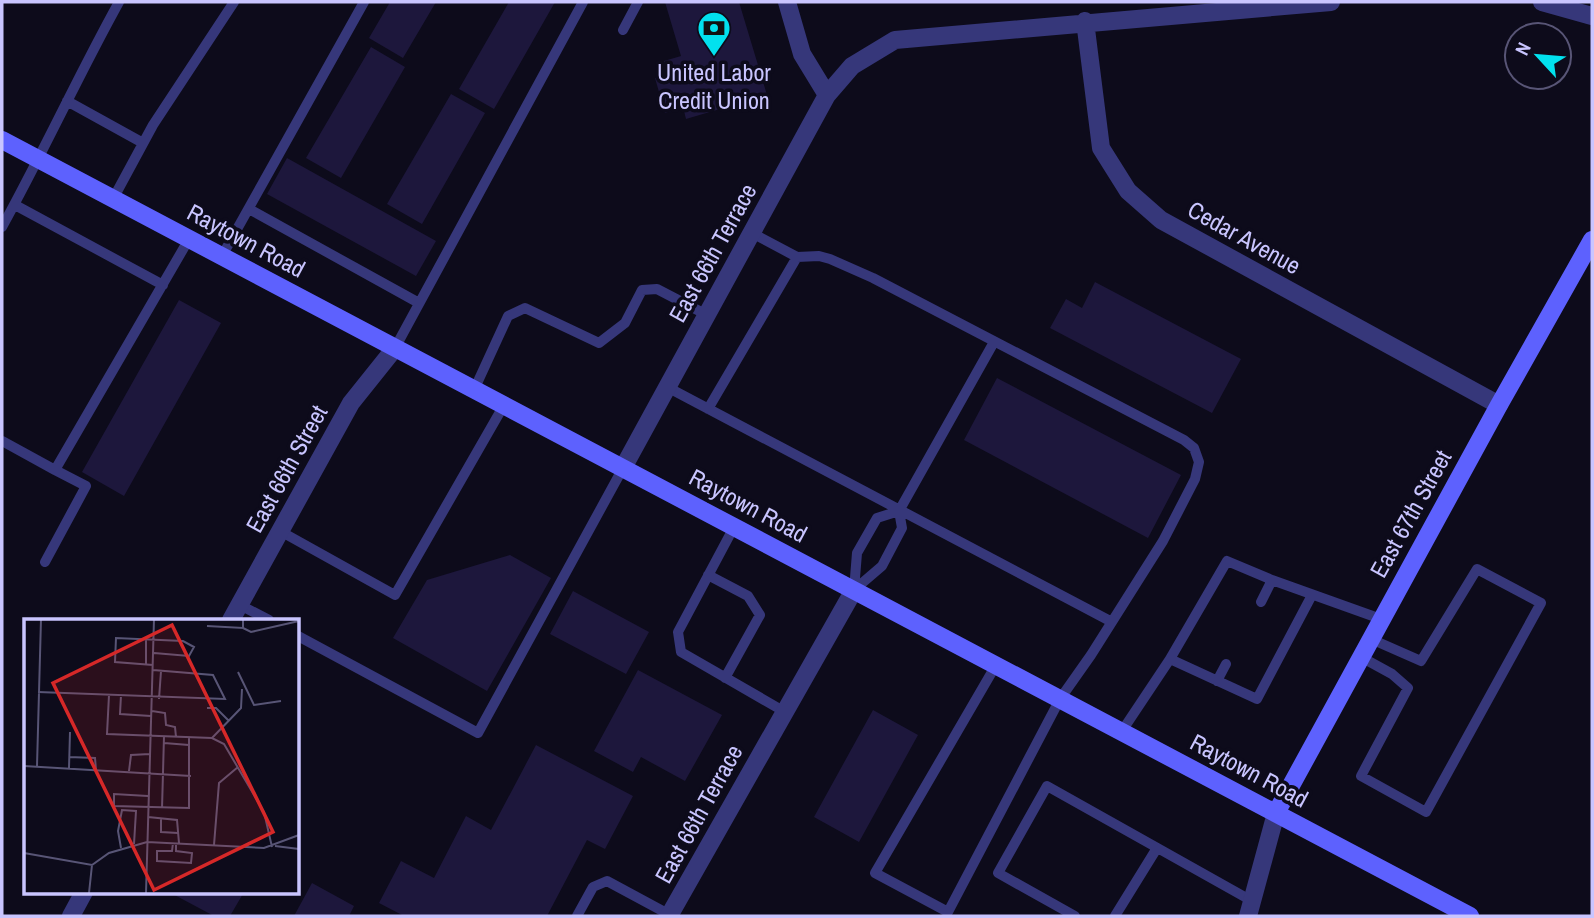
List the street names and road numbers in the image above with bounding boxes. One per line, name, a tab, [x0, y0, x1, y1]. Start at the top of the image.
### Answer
street label: East 66th Terrace	[661, 177, 763, 328]
street label: Cedar Avenue	[1182, 193, 1307, 281]
street label: Raytown Road	[182, 196, 311, 285]
street label: East 66th Street	[238, 399, 335, 538]
street label: East 67th Street	[1362, 444, 1459, 583]
street label: Raytown Road	[684, 461, 813, 550]
street label: Raytown Road	[1185, 726, 1314, 815]
street label: East 66th Terrace	[647, 738, 749, 889]

